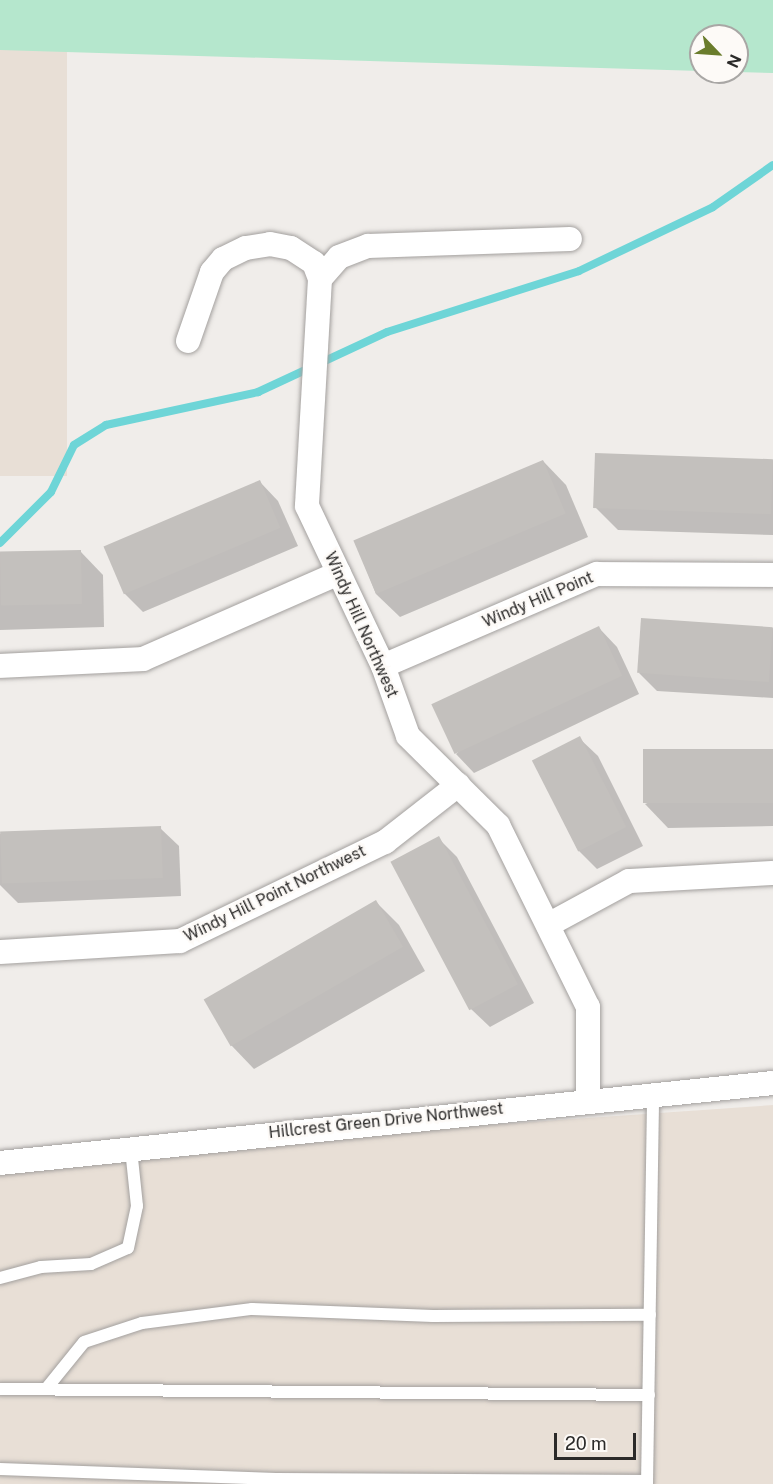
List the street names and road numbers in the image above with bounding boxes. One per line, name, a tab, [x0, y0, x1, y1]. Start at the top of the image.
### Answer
street label: Windy Hill Northwest	[320, 549, 402, 701]
street label: Windy Hill Point	[480, 568, 596, 632]
street label: Windy Hill Point Northwest	[181, 842, 369, 946]
street label: Hillcrest Green Drive Northwest	[268, 1099, 504, 1143]

